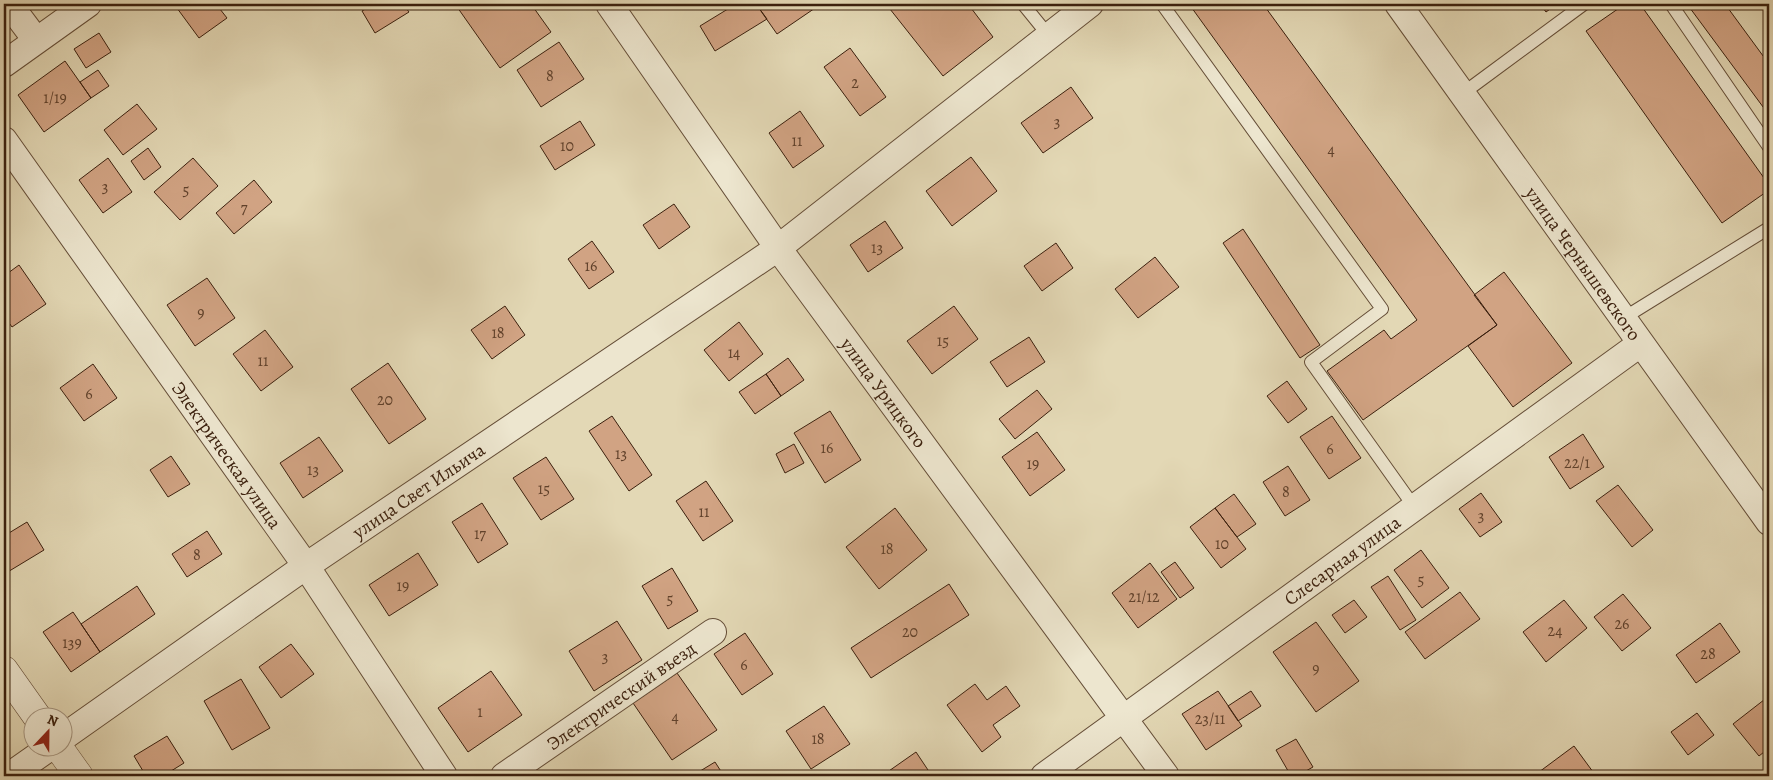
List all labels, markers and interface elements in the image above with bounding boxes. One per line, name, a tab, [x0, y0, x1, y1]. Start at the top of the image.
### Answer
house number: 8	[546, 65, 554, 87]
house number: 2	[851, 72, 859, 94]
house number: 1/19	[43, 87, 67, 109]
house number: 3	[1054, 111, 1060, 133]
house number: 11	[792, 130, 803, 152]
house number: 10	[560, 135, 574, 157]
house number: 4	[1327, 139, 1335, 161]
house number: 3	[102, 176, 108, 198]
house number: 5	[183, 179, 190, 201]
street label: улица Чернышевского	[1518, 181, 1647, 346]
house number: 7	[241, 197, 248, 219]
house number: 13	[871, 237, 883, 259]
house number: 16	[585, 255, 597, 277]
house number: 9	[197, 302, 205, 324]
house number: 18	[491, 322, 505, 344]
house number: 15	[937, 330, 949, 352]
street label: улица Урицкого	[833, 332, 933, 453]
house number: 14	[728, 342, 740, 364]
house number: 11	[258, 350, 269, 372]
street label: Электрическая улица	[165, 377, 288, 535]
house number: 6	[85, 383, 93, 405]
house number: 20	[377, 389, 393, 411]
street label: улица Свет Ильича	[347, 437, 491, 546]
house number: 16	[821, 437, 833, 459]
house number: 6	[1326, 438, 1334, 460]
house number: 13	[615, 443, 627, 465]
house number: 22/1	[1564, 452, 1590, 474]
house number: 19	[1027, 453, 1039, 475]
house number: 13	[307, 459, 319, 481]
house number: 15	[538, 478, 550, 500]
house number: 8	[1282, 481, 1290, 503]
house number: 11	[699, 501, 710, 523]
house number: 3	[1478, 505, 1484, 527]
street label: Слесарная улица	[1279, 510, 1406, 612]
house number: 17	[474, 523, 486, 545]
house number: 10	[1215, 533, 1229, 555]
house number: 18	[880, 538, 894, 560]
house number: 8	[193, 544, 201, 566]
house number: 5	[1418, 569, 1425, 591]
house number: 19	[397, 575, 409, 597]
house number: 21/12	[1128, 586, 1160, 608]
house number: 5	[667, 588, 674, 610]
house number: 26	[1615, 613, 1630, 635]
house number: 24	[1548, 620, 1562, 642]
house number: 20	[902, 621, 918, 643]
house number: 139	[62, 632, 82, 654]
street label: Электрический въезд	[542, 636, 701, 757]
house number: 28	[1700, 643, 1716, 665]
house number: 3	[602, 646, 608, 668]
house number: 6	[740, 654, 748, 676]
house number: 9	[1312, 658, 1320, 680]
house number: 1	[477, 701, 483, 723]
house number: 4	[671, 706, 679, 728]
north arrow	[22, 708, 72, 758]
house number: 23/11	[1195, 708, 1226, 730]
text: N	[44, 710, 61, 731]
house number: 18	[811, 728, 825, 750]

